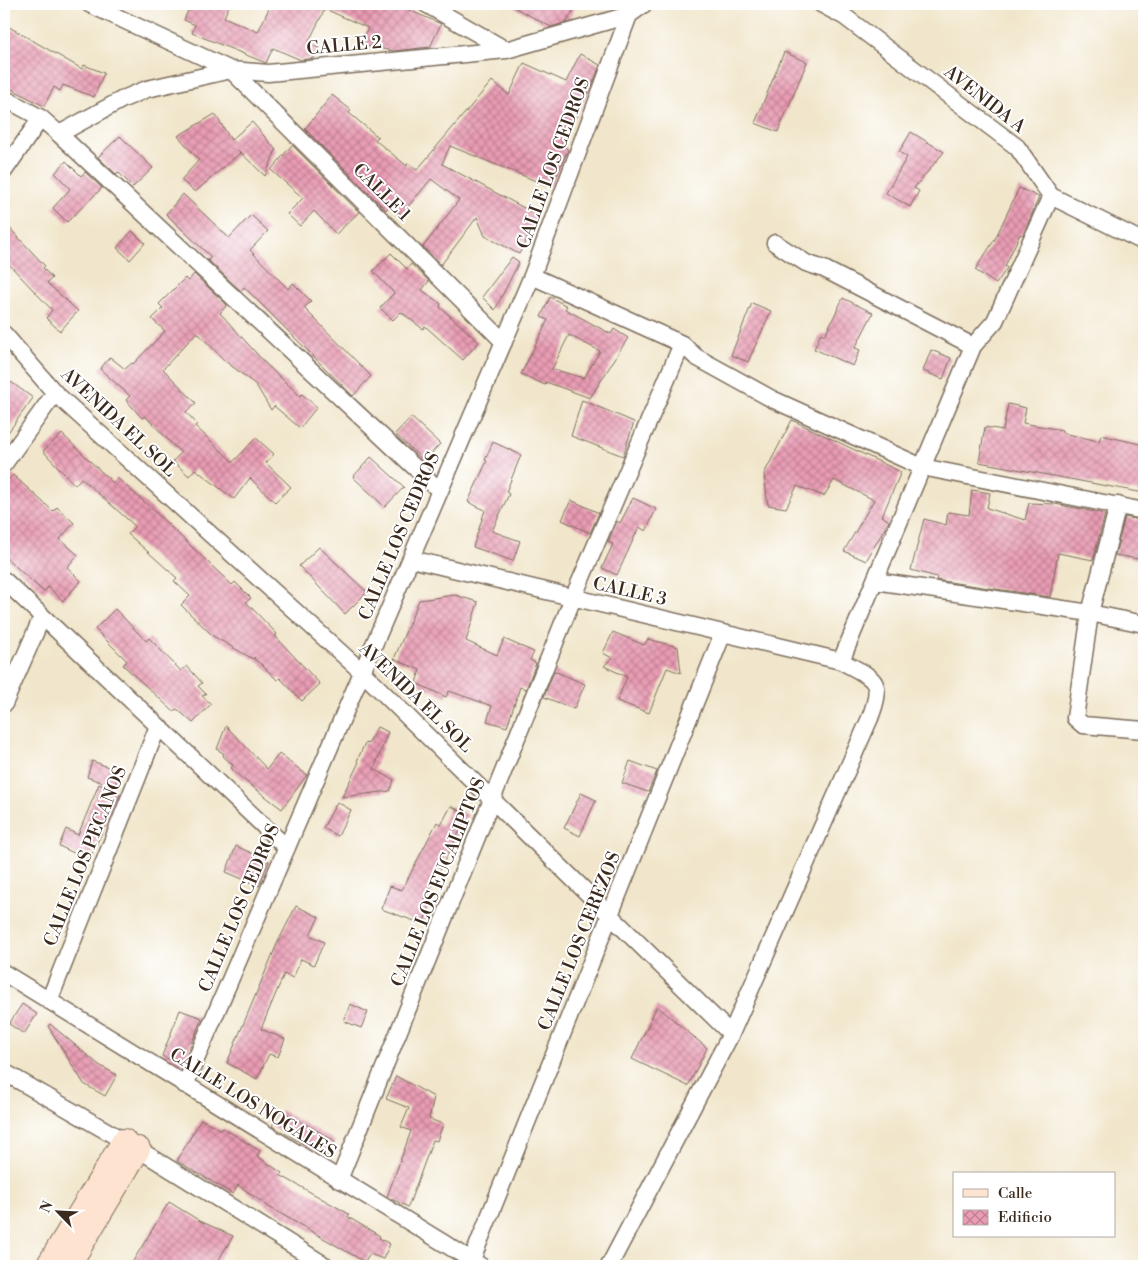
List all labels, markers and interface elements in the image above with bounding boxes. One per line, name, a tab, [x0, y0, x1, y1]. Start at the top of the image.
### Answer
street label: CALLE 2	[305, 31, 383, 60]
street label: AVENIDA A	[938, 60, 1031, 139]
street label: CALLE LOS CEDROS	[512, 74, 595, 252]
street label: CALLE 1	[348, 158, 416, 226]
street label: AVENIDA EL SOL	[55, 362, 181, 482]
street label: CALLE LOS CEDROS	[354, 449, 445, 624]
street label: CALLE 3	[591, 572, 669, 611]
street label: AVENIDA EL SOL	[353, 637, 477, 758]
street label: CALLE LOS PECANOS	[39, 763, 132, 950]
street label: CALLE LOS EUCALIPTOS	[386, 774, 491, 990]
street label: CALLE LOS CEDROS	[194, 821, 285, 996]
street label: CALLE LOS CEREZOS	[533, 848, 626, 1034]
street label: CALLE LOS NOGALES	[165, 1043, 340, 1164]
legend	[953, 1172, 1116, 1238]
text: Calle	[998, 1184, 1032, 1203]
north arrow	[32, 1188, 82, 1238]
text: N	[37, 1198, 58, 1216]
text: Edificio	[998, 1208, 1052, 1227]

